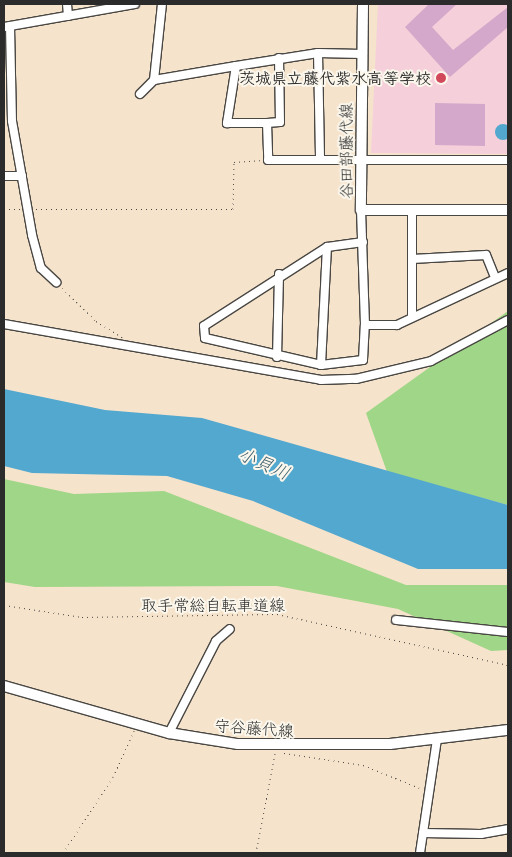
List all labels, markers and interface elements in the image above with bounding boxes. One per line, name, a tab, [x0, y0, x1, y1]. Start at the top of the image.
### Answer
place label: 茨城県立藤代紫水高等学校	[239, 68, 431, 88]
marker: 茨城県立藤代紫水高等学校	[435, 72, 447, 84]
street label: 谷田部藤代線	[336, 103, 356, 199]
water label: 小貝川	[235, 443, 293, 485]
street label: 取手常総自転車道線	[141, 595, 285, 615]
street label: 守谷藤代線	[213, 716, 295, 740]

